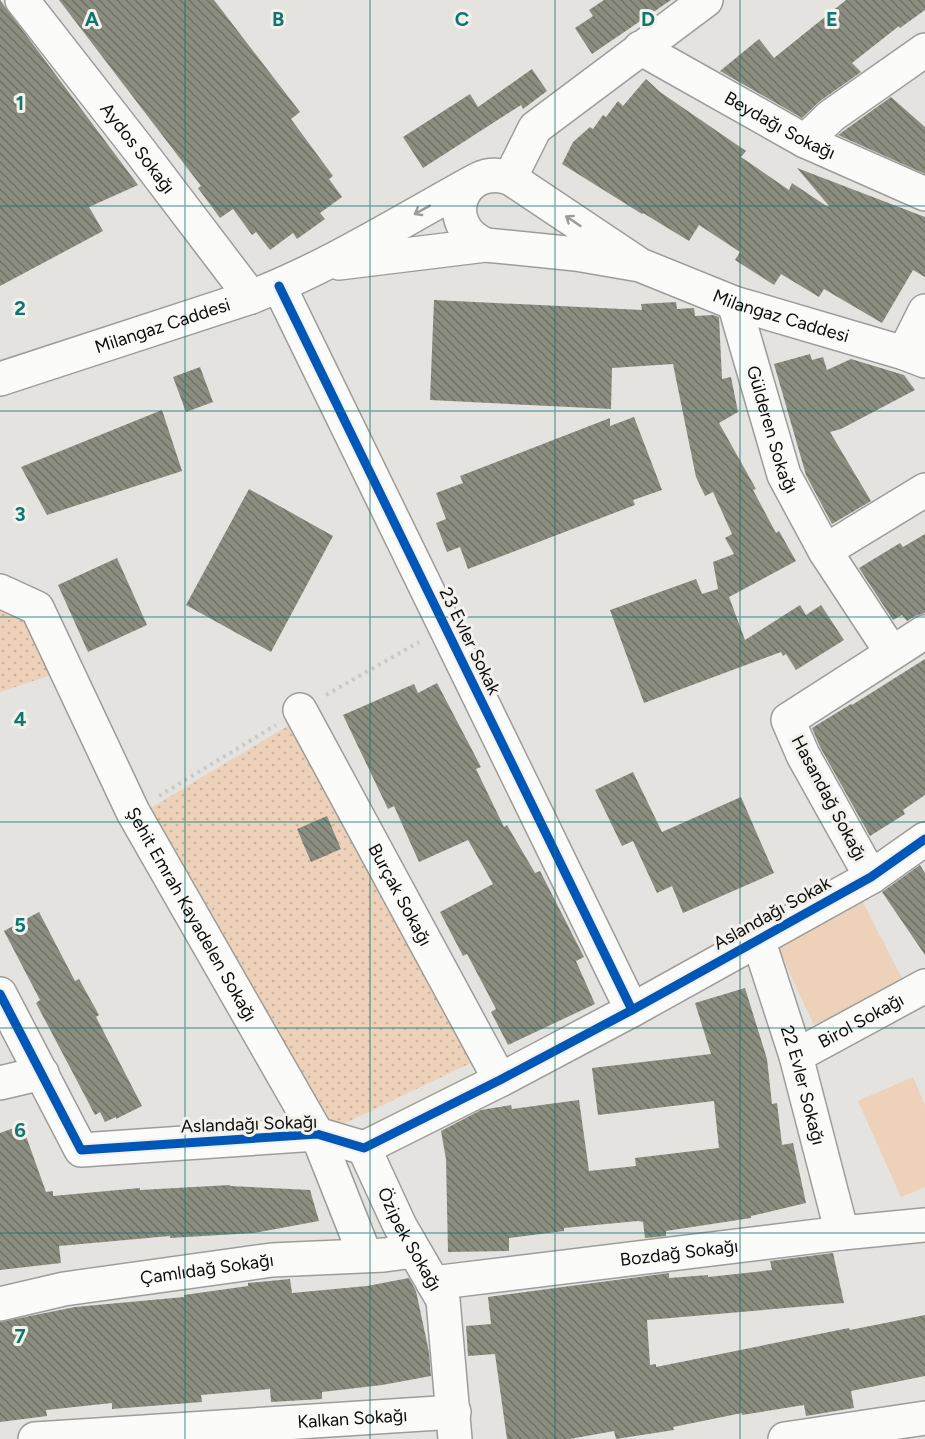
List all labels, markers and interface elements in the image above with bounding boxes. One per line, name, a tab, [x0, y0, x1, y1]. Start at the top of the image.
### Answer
text: A	[85, 7, 100, 31]
text: B	[272, 7, 284, 31]
text: C	[455, 7, 469, 31]
text: D	[641, 7, 655, 31]
text: E	[826, 7, 838, 31]
street label: Beydağı Sokağı	[720, 87, 839, 164]
text: 1	[16, 91, 24, 115]
street label: Aydos Sokağı	[95, 98, 180, 198]
one-way arrow	[414, 204, 431, 216]
one-way arrow	[566, 215, 582, 227]
street label: Milangaz Caddesi	[710, 285, 852, 347]
street label: Milangaz Caddesi	[92, 293, 233, 358]
text: 2	[14, 296, 26, 320]
street label: Gülderen Sokağı	[742, 363, 803, 497]
text: 3	[14, 502, 26, 526]
street label: 23 Evler Sokak	[435, 584, 506, 698]
text: 4	[14, 707, 27, 731]
street label: Hasandağ Sokağı	[787, 731, 871, 865]
street label: Şehit Emrah Kayadelen Sokağı	[122, 803, 261, 1025]
street label: Burçak Sokağı	[363, 840, 436, 950]
street label: Aslandağı Sokak	[710, 872, 835, 954]
text: 5	[14, 913, 26, 937]
street label: Birol Sokağı	[814, 989, 908, 1053]
street label: 22 Evler Sokağı	[776, 1023, 830, 1147]
street label: Aslandağı Sokağı	[180, 1111, 318, 1137]
text: 6	[14, 1118, 26, 1142]
street label: Özipek Sokağı	[373, 1184, 446, 1295]
street label: Bozdağ Sokağı	[619, 1235, 740, 1271]
street label: Çamlıdağ Sokağı	[139, 1249, 275, 1289]
text: 7	[14, 1324, 26, 1348]
street label: Kalkan Sokağı	[297, 1404, 408, 1433]

